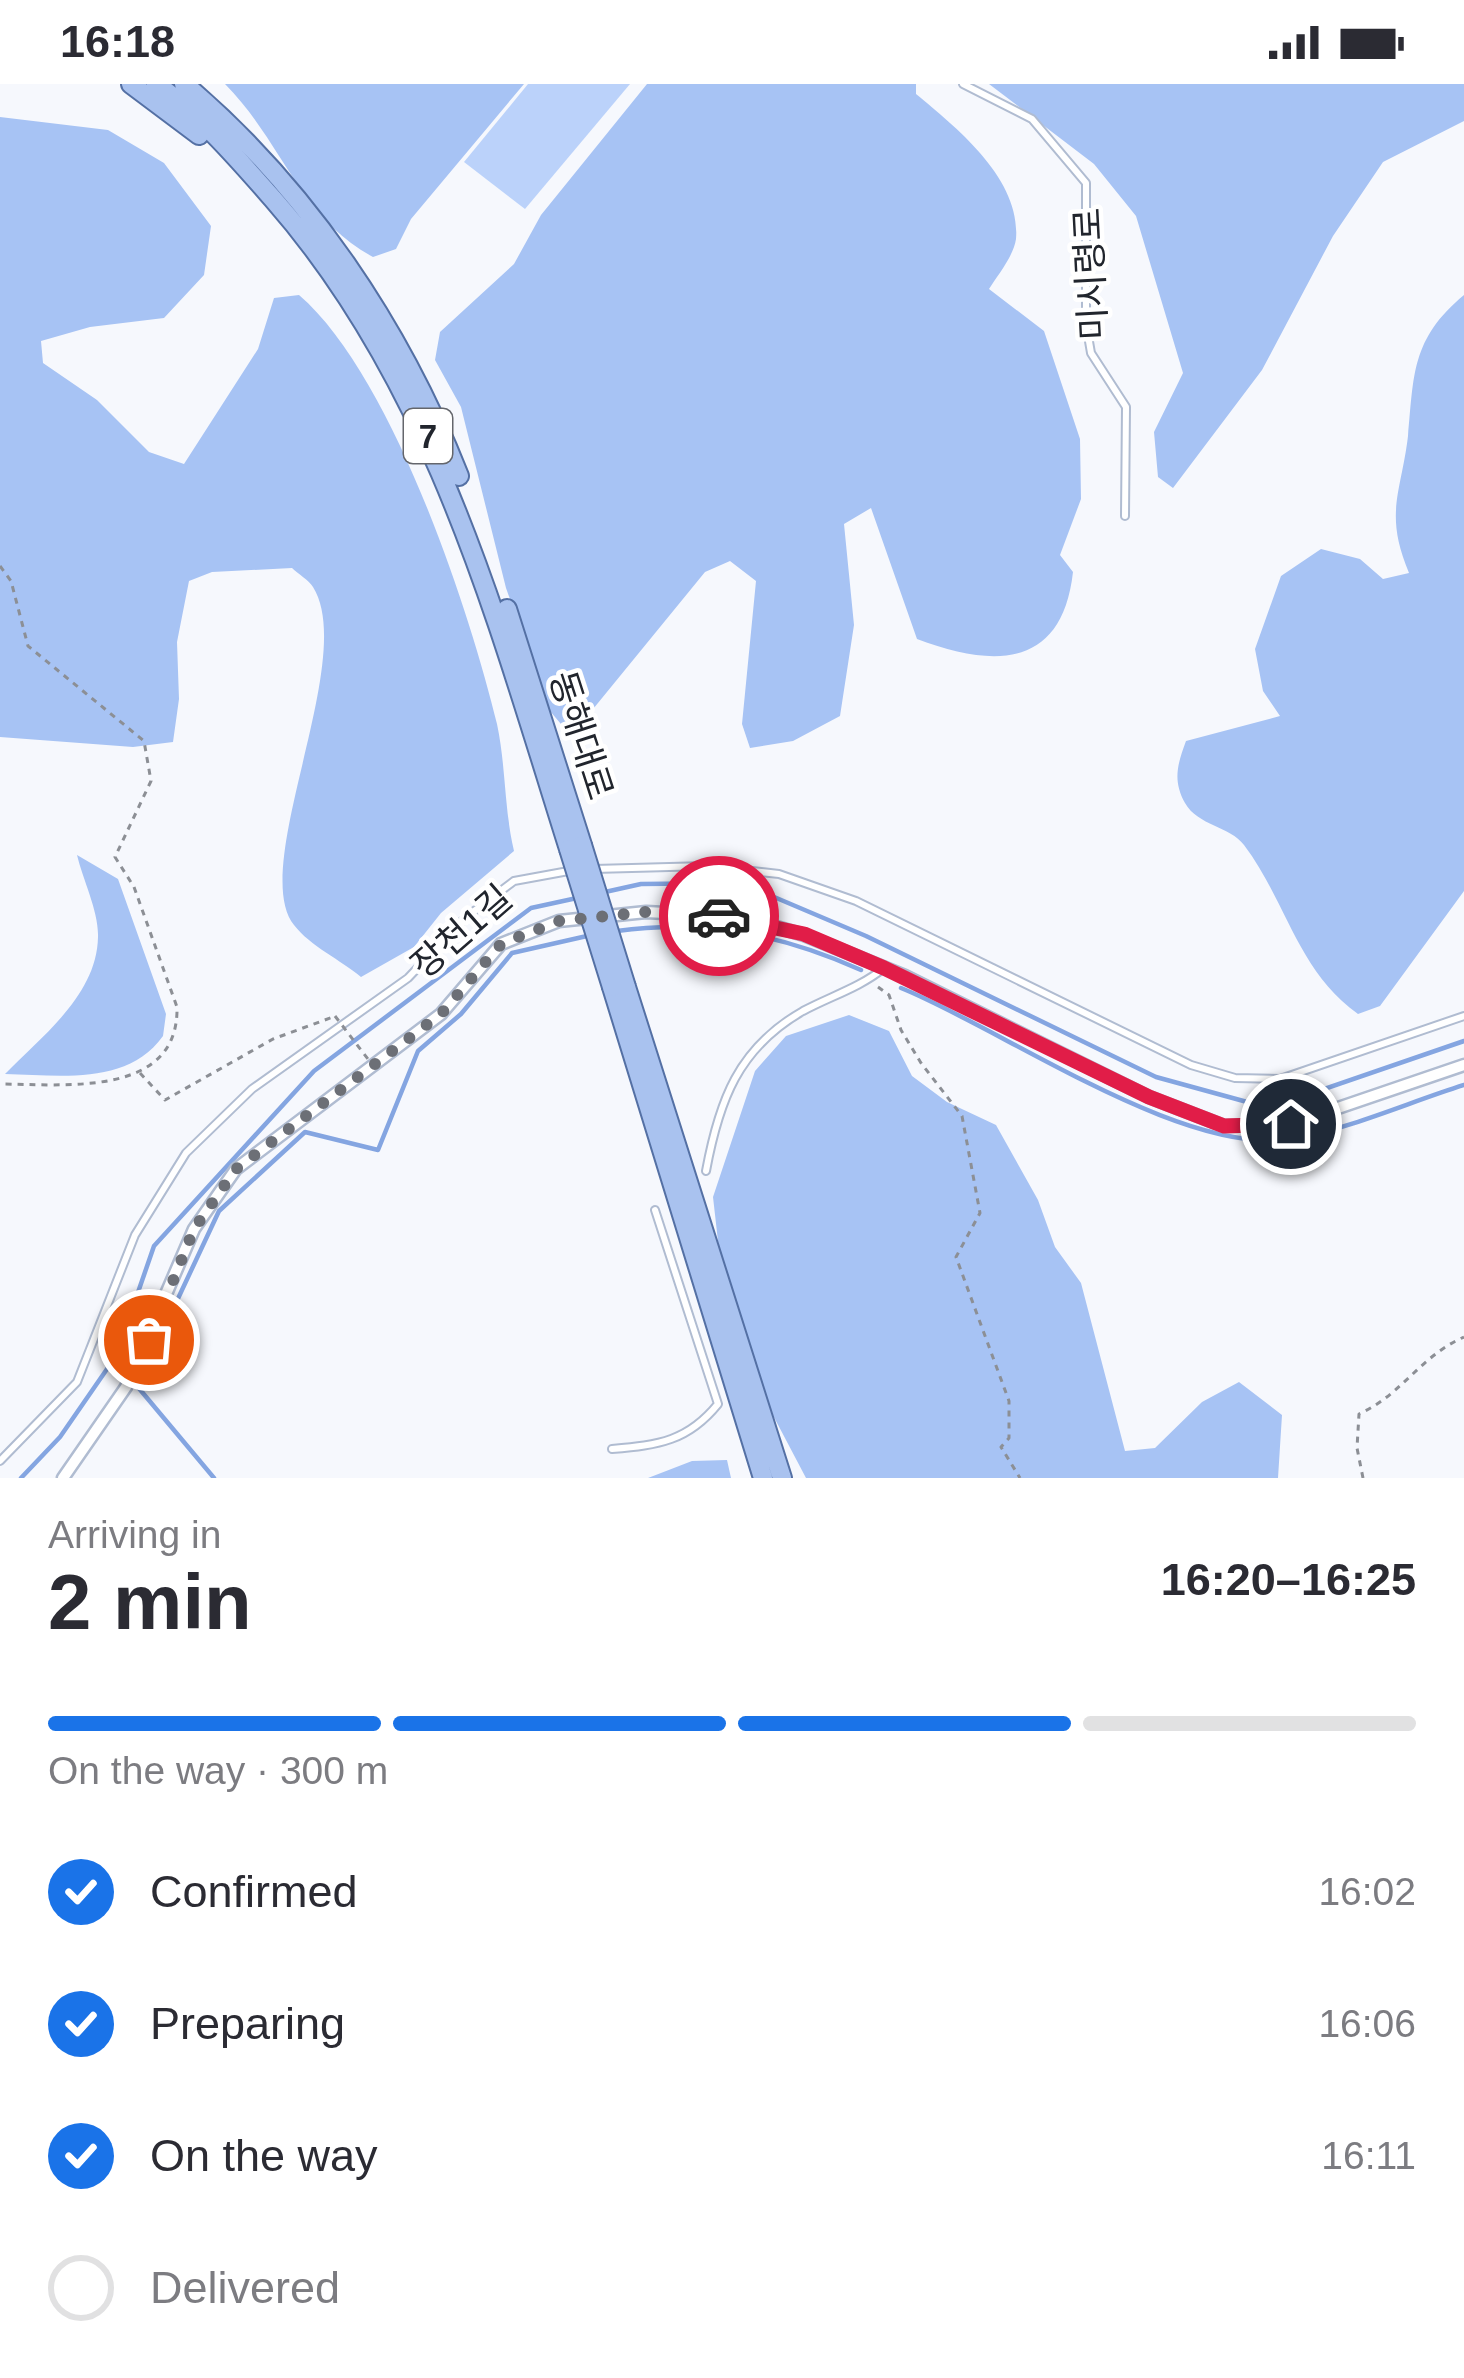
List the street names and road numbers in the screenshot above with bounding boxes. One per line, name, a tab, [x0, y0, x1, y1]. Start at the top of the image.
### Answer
street label: 미시령로	[1067, 207, 1114, 341]
road number: 7	[404, 409, 452, 463]
street label: 동해대로	[542, 666, 621, 804]
street label: 장천1길	[403, 877, 520, 986]

